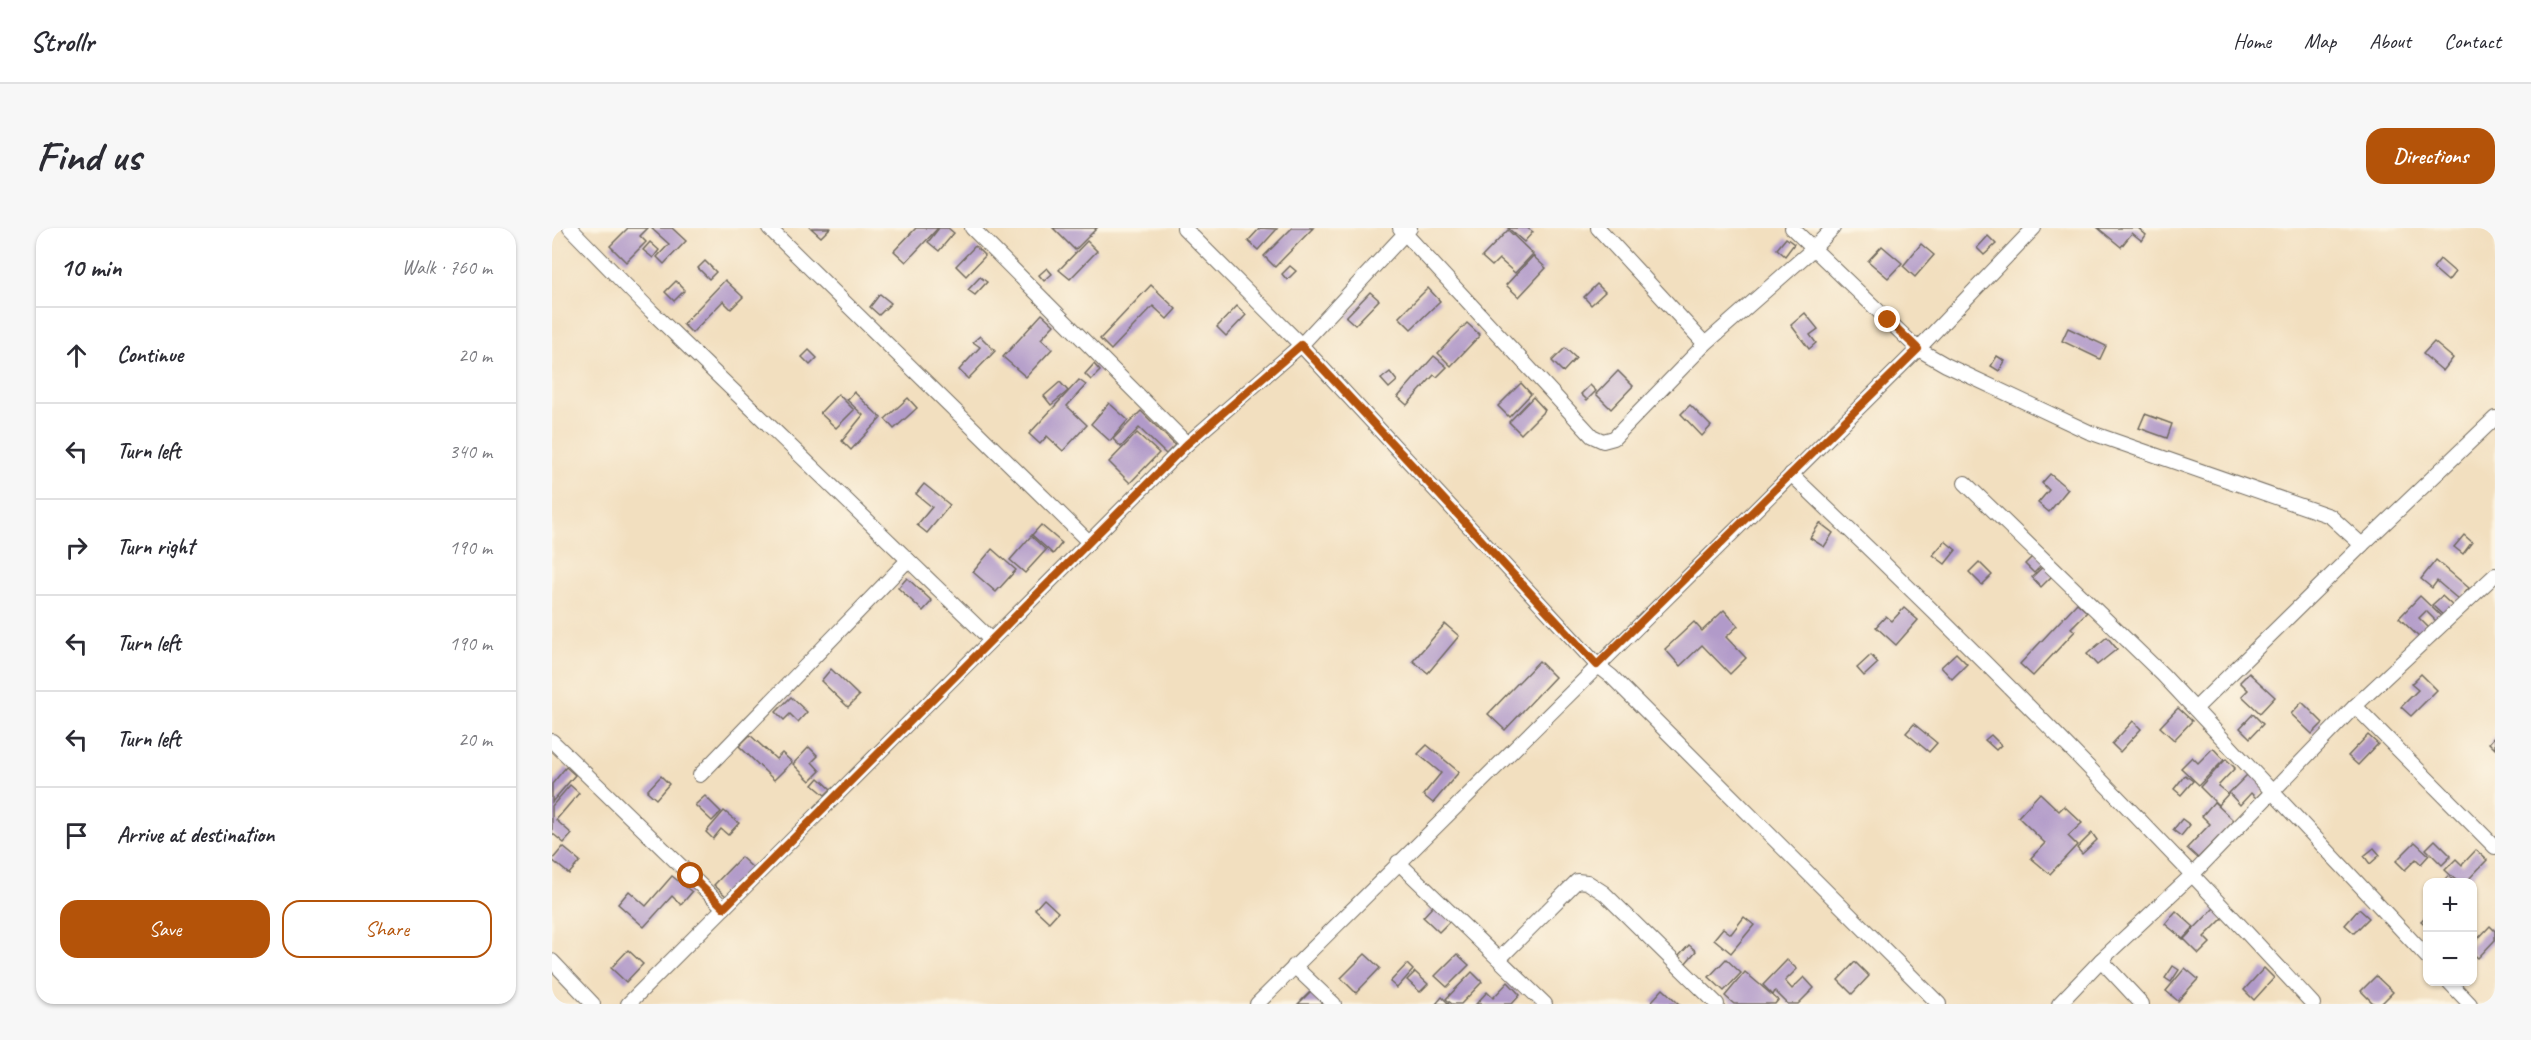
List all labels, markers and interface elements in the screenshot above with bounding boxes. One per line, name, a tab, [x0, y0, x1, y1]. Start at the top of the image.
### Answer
text: Strollr	[30, 24, 94, 59]
text: Home	[2233, 28, 2271, 54]
text: Map	[2304, 28, 2336, 54]
text: About	[2369, 28, 2411, 54]
text: Contact	[2444, 28, 2501, 54]
button: Directions	[2366, 128, 2495, 184]
text: Find us	[36, 130, 141, 183]
text: 10 min	[60, 251, 122, 284]
text: Walk · 760 m	[402, 255, 492, 280]
route end	[1874, 306, 1900, 332]
icon: ahead	[60, 339, 93, 372]
text: Continue	[117, 341, 183, 369]
text: 20 m	[458, 343, 492, 368]
icon: left	[60, 435, 93, 468]
text: Turn left	[117, 437, 181, 465]
text: 340 m	[449, 439, 492, 464]
icon: right	[60, 531, 93, 564]
text: Turn right	[117, 533, 194, 561]
text: 190 m	[449, 535, 492, 560]
icon: left	[60, 627, 93, 660]
text: Turn left	[117, 629, 181, 657]
text: 190 m	[449, 631, 492, 656]
icon: left	[60, 723, 93, 756]
text: Turn left	[117, 725, 181, 753]
text: 20 m	[458, 727, 492, 752]
icon: arrive	[60, 819, 93, 852]
text: Arrive at destination	[117, 821, 274, 849]
route start	[677, 862, 703, 888]
map controls	[2423, 878, 2477, 986]
button: +	[2423, 878, 2477, 932]
button: Save	[60, 900, 270, 958]
button: Share	[282, 900, 492, 958]
button: −	[2423, 932, 2477, 986]

